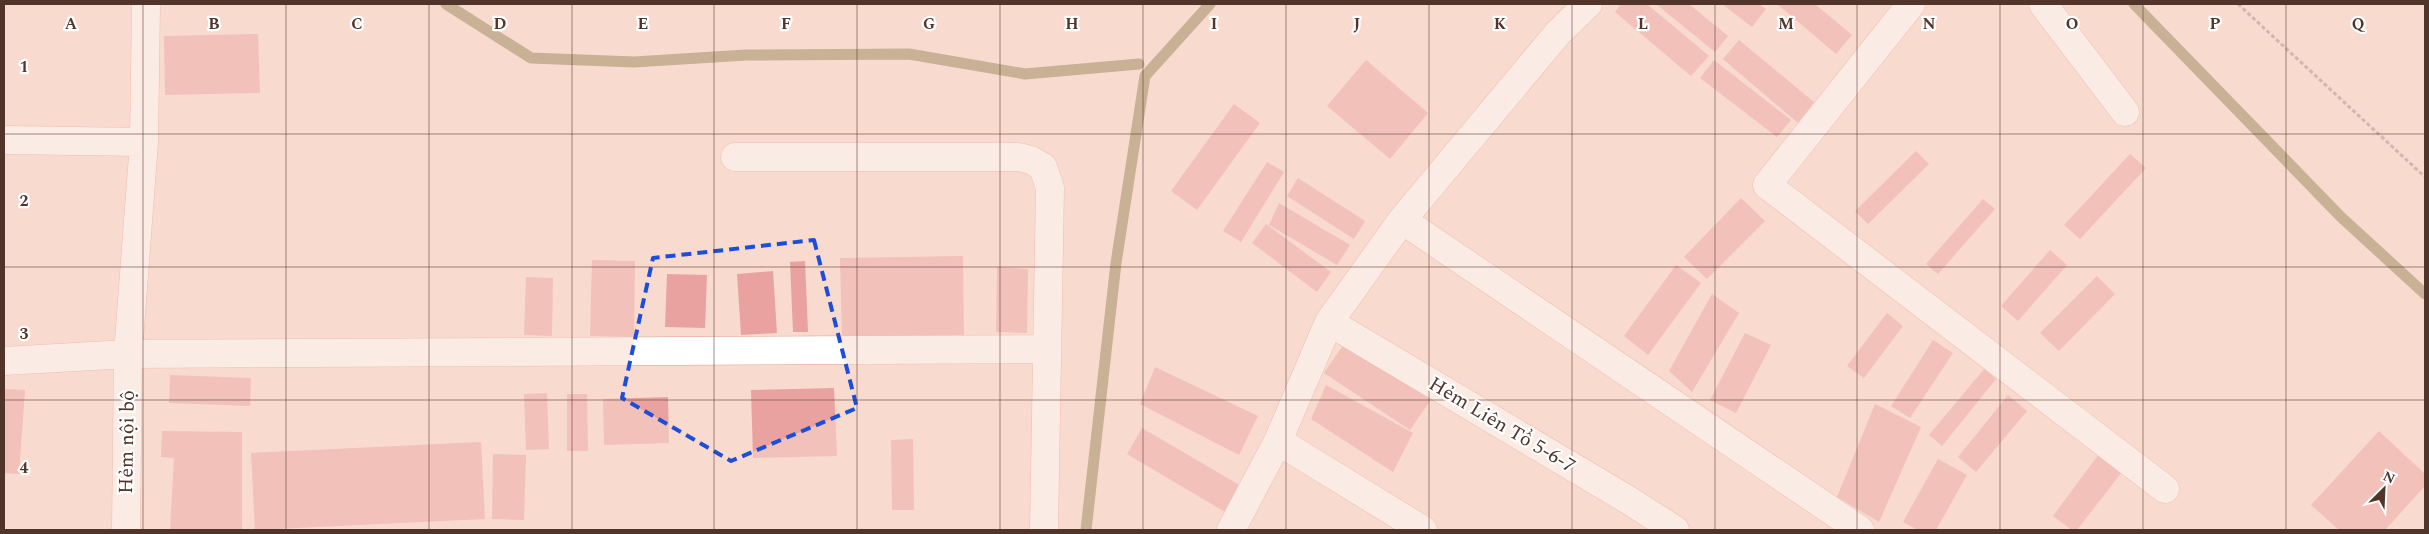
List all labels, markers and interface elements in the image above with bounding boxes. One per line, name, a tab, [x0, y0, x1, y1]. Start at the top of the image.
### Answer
text: A	[65, 12, 78, 36]
text: B	[208, 12, 220, 36]
text: C	[351, 12, 363, 36]
text: D	[494, 12, 507, 36]
text: E	[638, 12, 648, 36]
text: F	[781, 12, 791, 36]
text: G	[923, 12, 935, 36]
text: H	[1065, 12, 1079, 36]
text: I	[1211, 12, 1217, 36]
text: J	[1354, 12, 1361, 36]
text: K	[1494, 12, 1507, 36]
text: L	[1638, 12, 1648, 36]
text: M	[1778, 12, 1794, 36]
text: N	[1922, 12, 1936, 36]
text: O	[2066, 12, 2078, 36]
text: P	[2210, 12, 2221, 36]
text: Q	[2352, 12, 2365, 36]
text: 1	[20, 55, 28, 79]
text: 2	[20, 189, 29, 213]
text: 3	[20, 322, 29, 346]
street label: Hẻm Liên Tổ 5-6-7	[1423, 369, 1581, 481]
street label: Hẻm nội bộ	[111, 390, 143, 494]
text: 4	[20, 456, 29, 480]
north arrow	[2359, 464, 2409, 514]
text: N	[2380, 466, 2399, 489]

